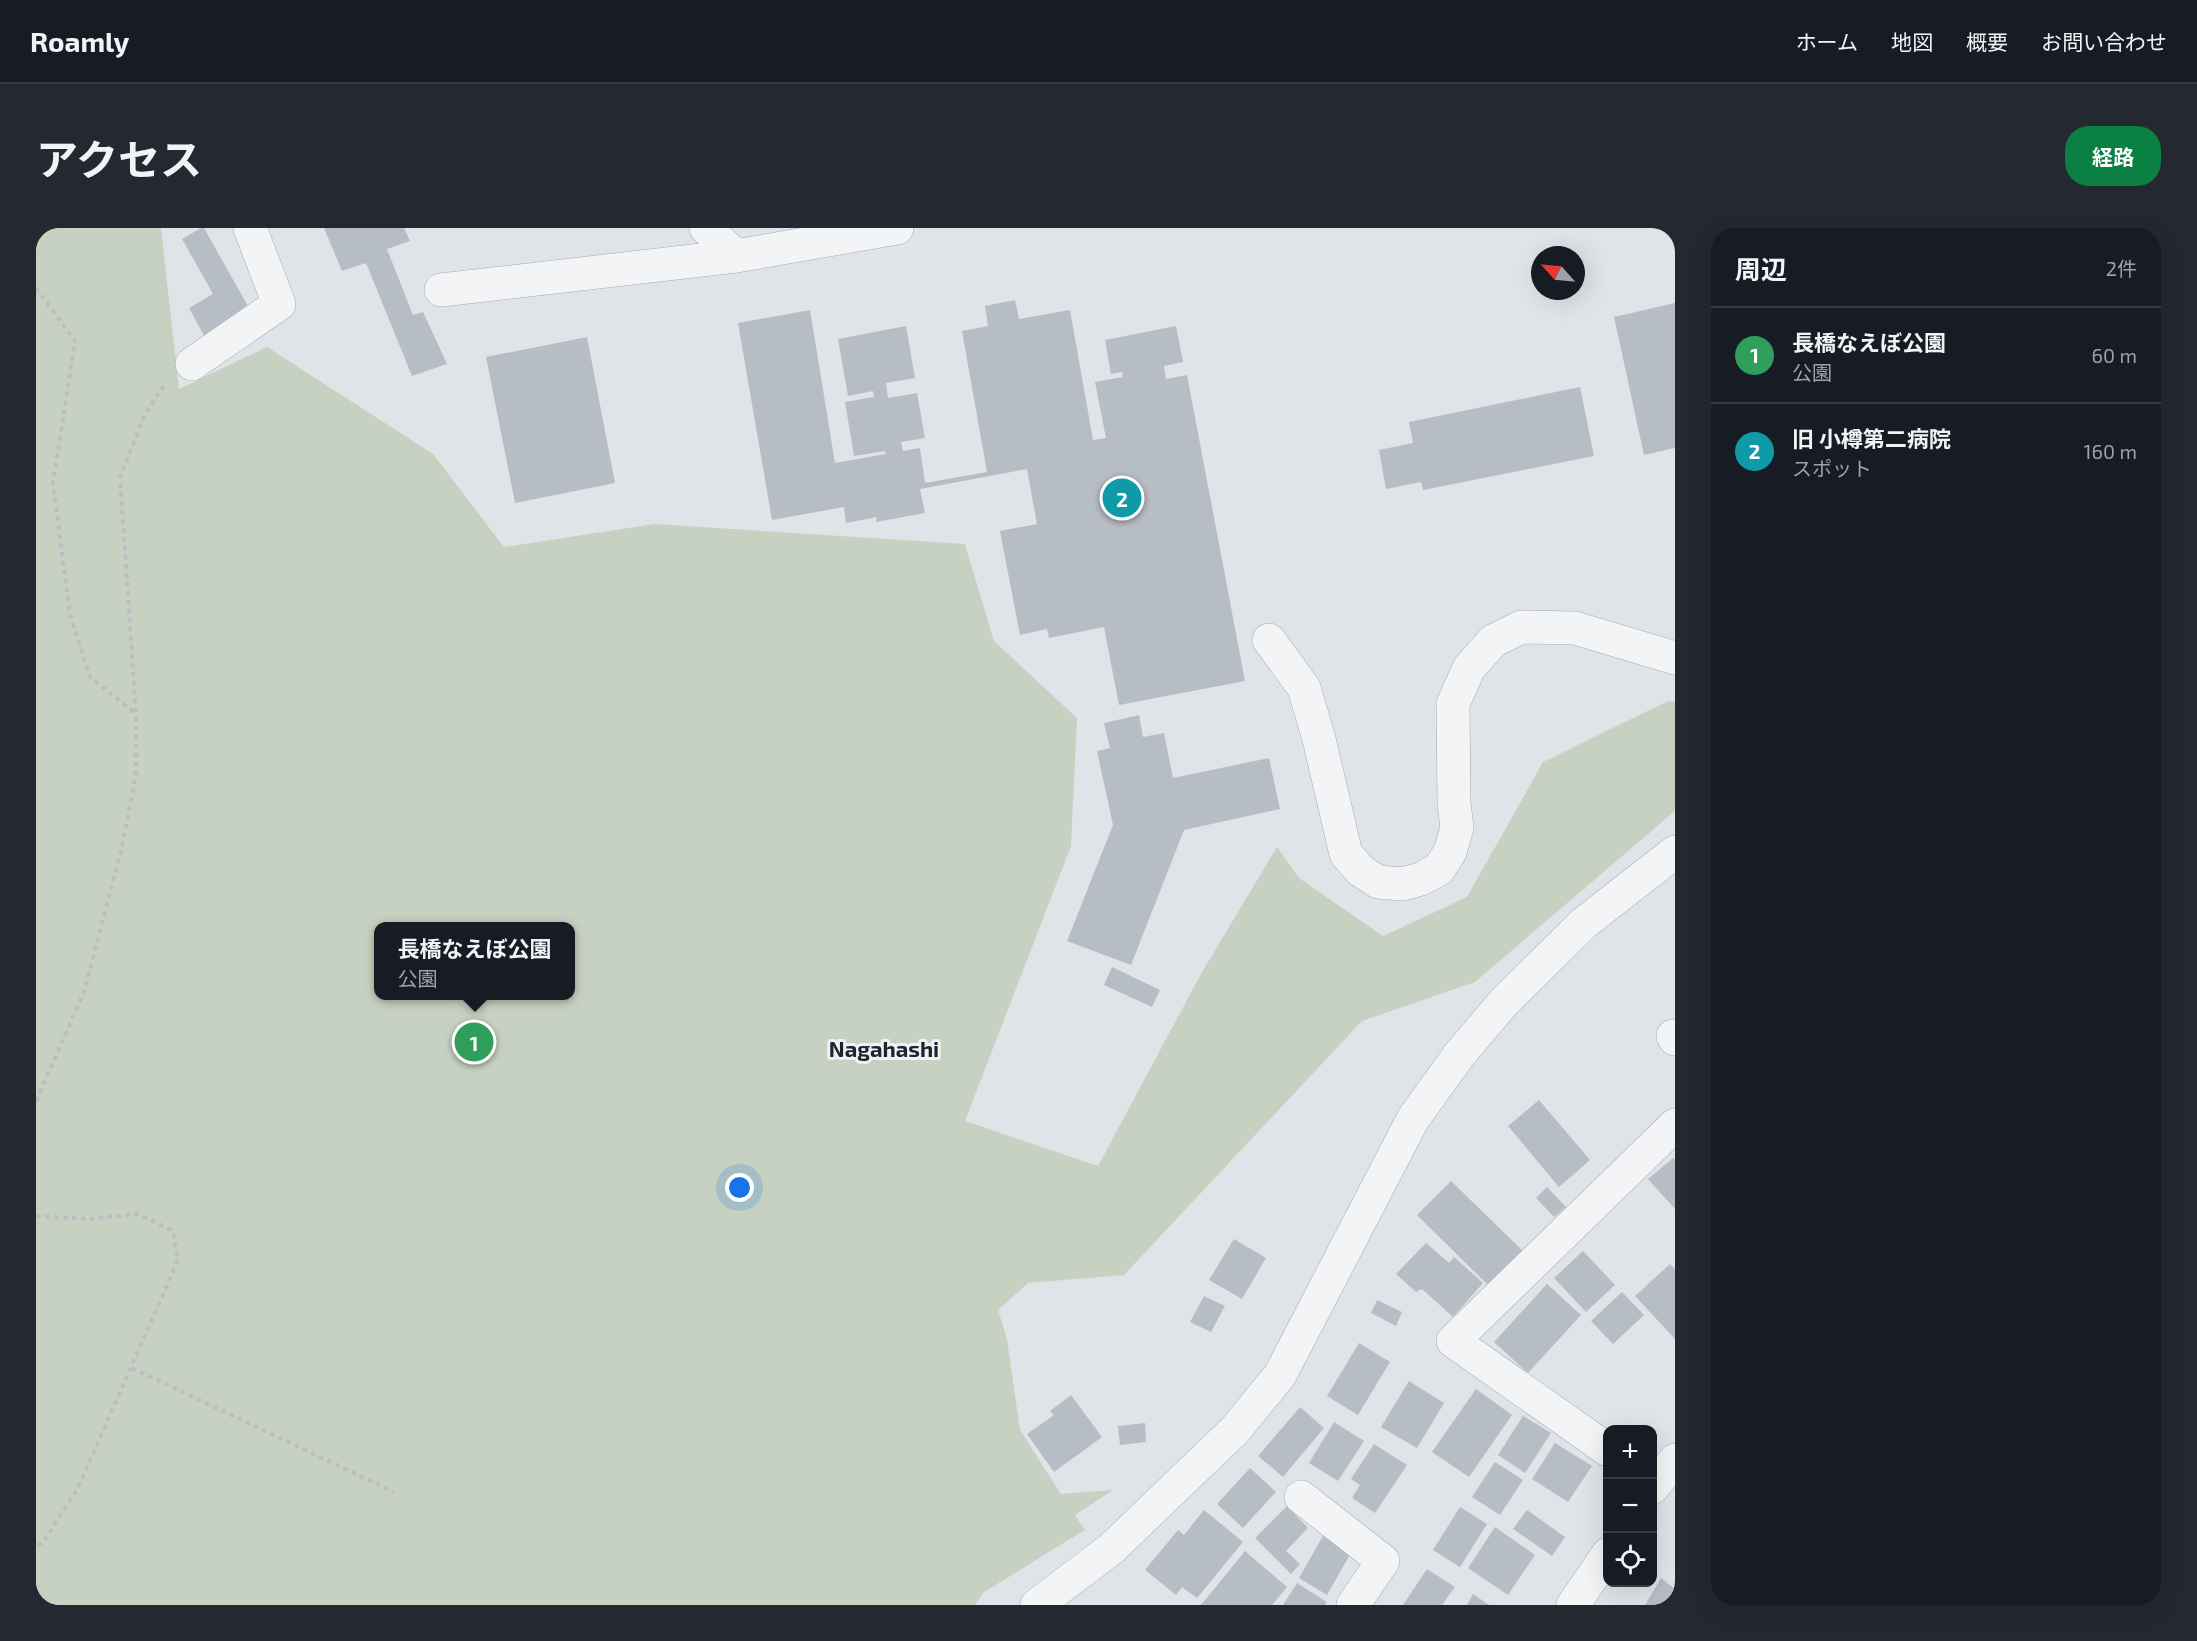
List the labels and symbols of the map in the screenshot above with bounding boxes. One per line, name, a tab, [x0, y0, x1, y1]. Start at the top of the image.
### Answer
north arrow	[1531, 246, 1585, 300]
pin: 2	[1102, 476, 1142, 520]
pin: 1	[454, 1020, 494, 1064]
district label: Nagahashi	[829, 1035, 939, 1061]
your location	[725, 1173, 754, 1202]

